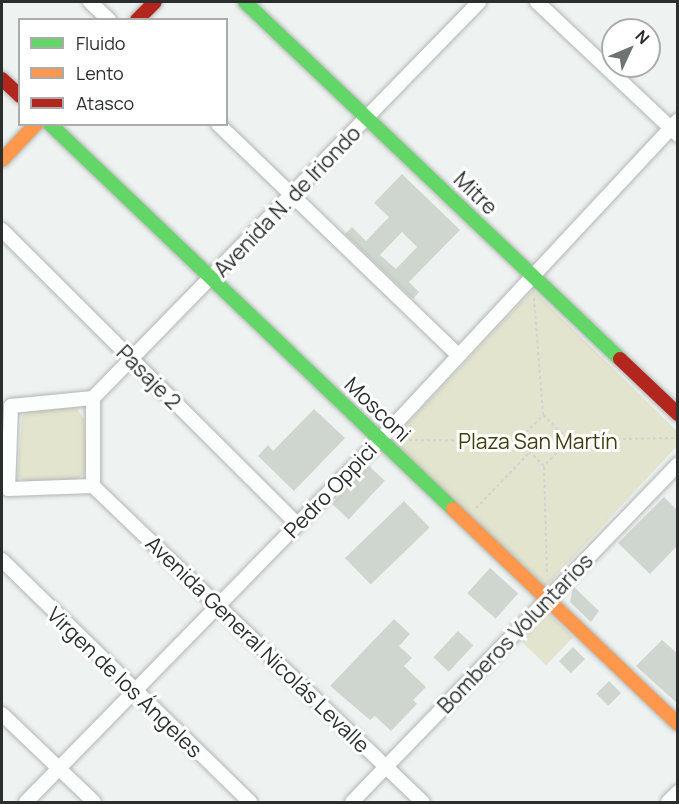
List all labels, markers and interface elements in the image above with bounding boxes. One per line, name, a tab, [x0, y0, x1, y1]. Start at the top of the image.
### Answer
legend	[18, 18, 228, 126]
north arrow	[601, 18, 661, 78]
text: N	[631, 25, 654, 49]
text: Fluido	[76, 31, 125, 55]
text: Lento	[76, 61, 124, 85]
text: Atasco	[76, 91, 134, 115]
street label: Avenida N. de Iriondo	[208, 120, 366, 282]
street label: Mitre	[449, 166, 503, 220]
street label: Pasaje 2	[112, 340, 186, 414]
street label: Mosconi	[340, 371, 416, 447]
park label: Plaza San Martín	[458, 428, 618, 454]
street label: Pedro Oppici	[278, 437, 382, 543]
street label: Avenida General Nicolás Levalle	[141, 530, 375, 758]
street label: Bomberos Voluntarios	[432, 548, 598, 718]
street label: Virgen de los Ángeles	[42, 602, 208, 762]

